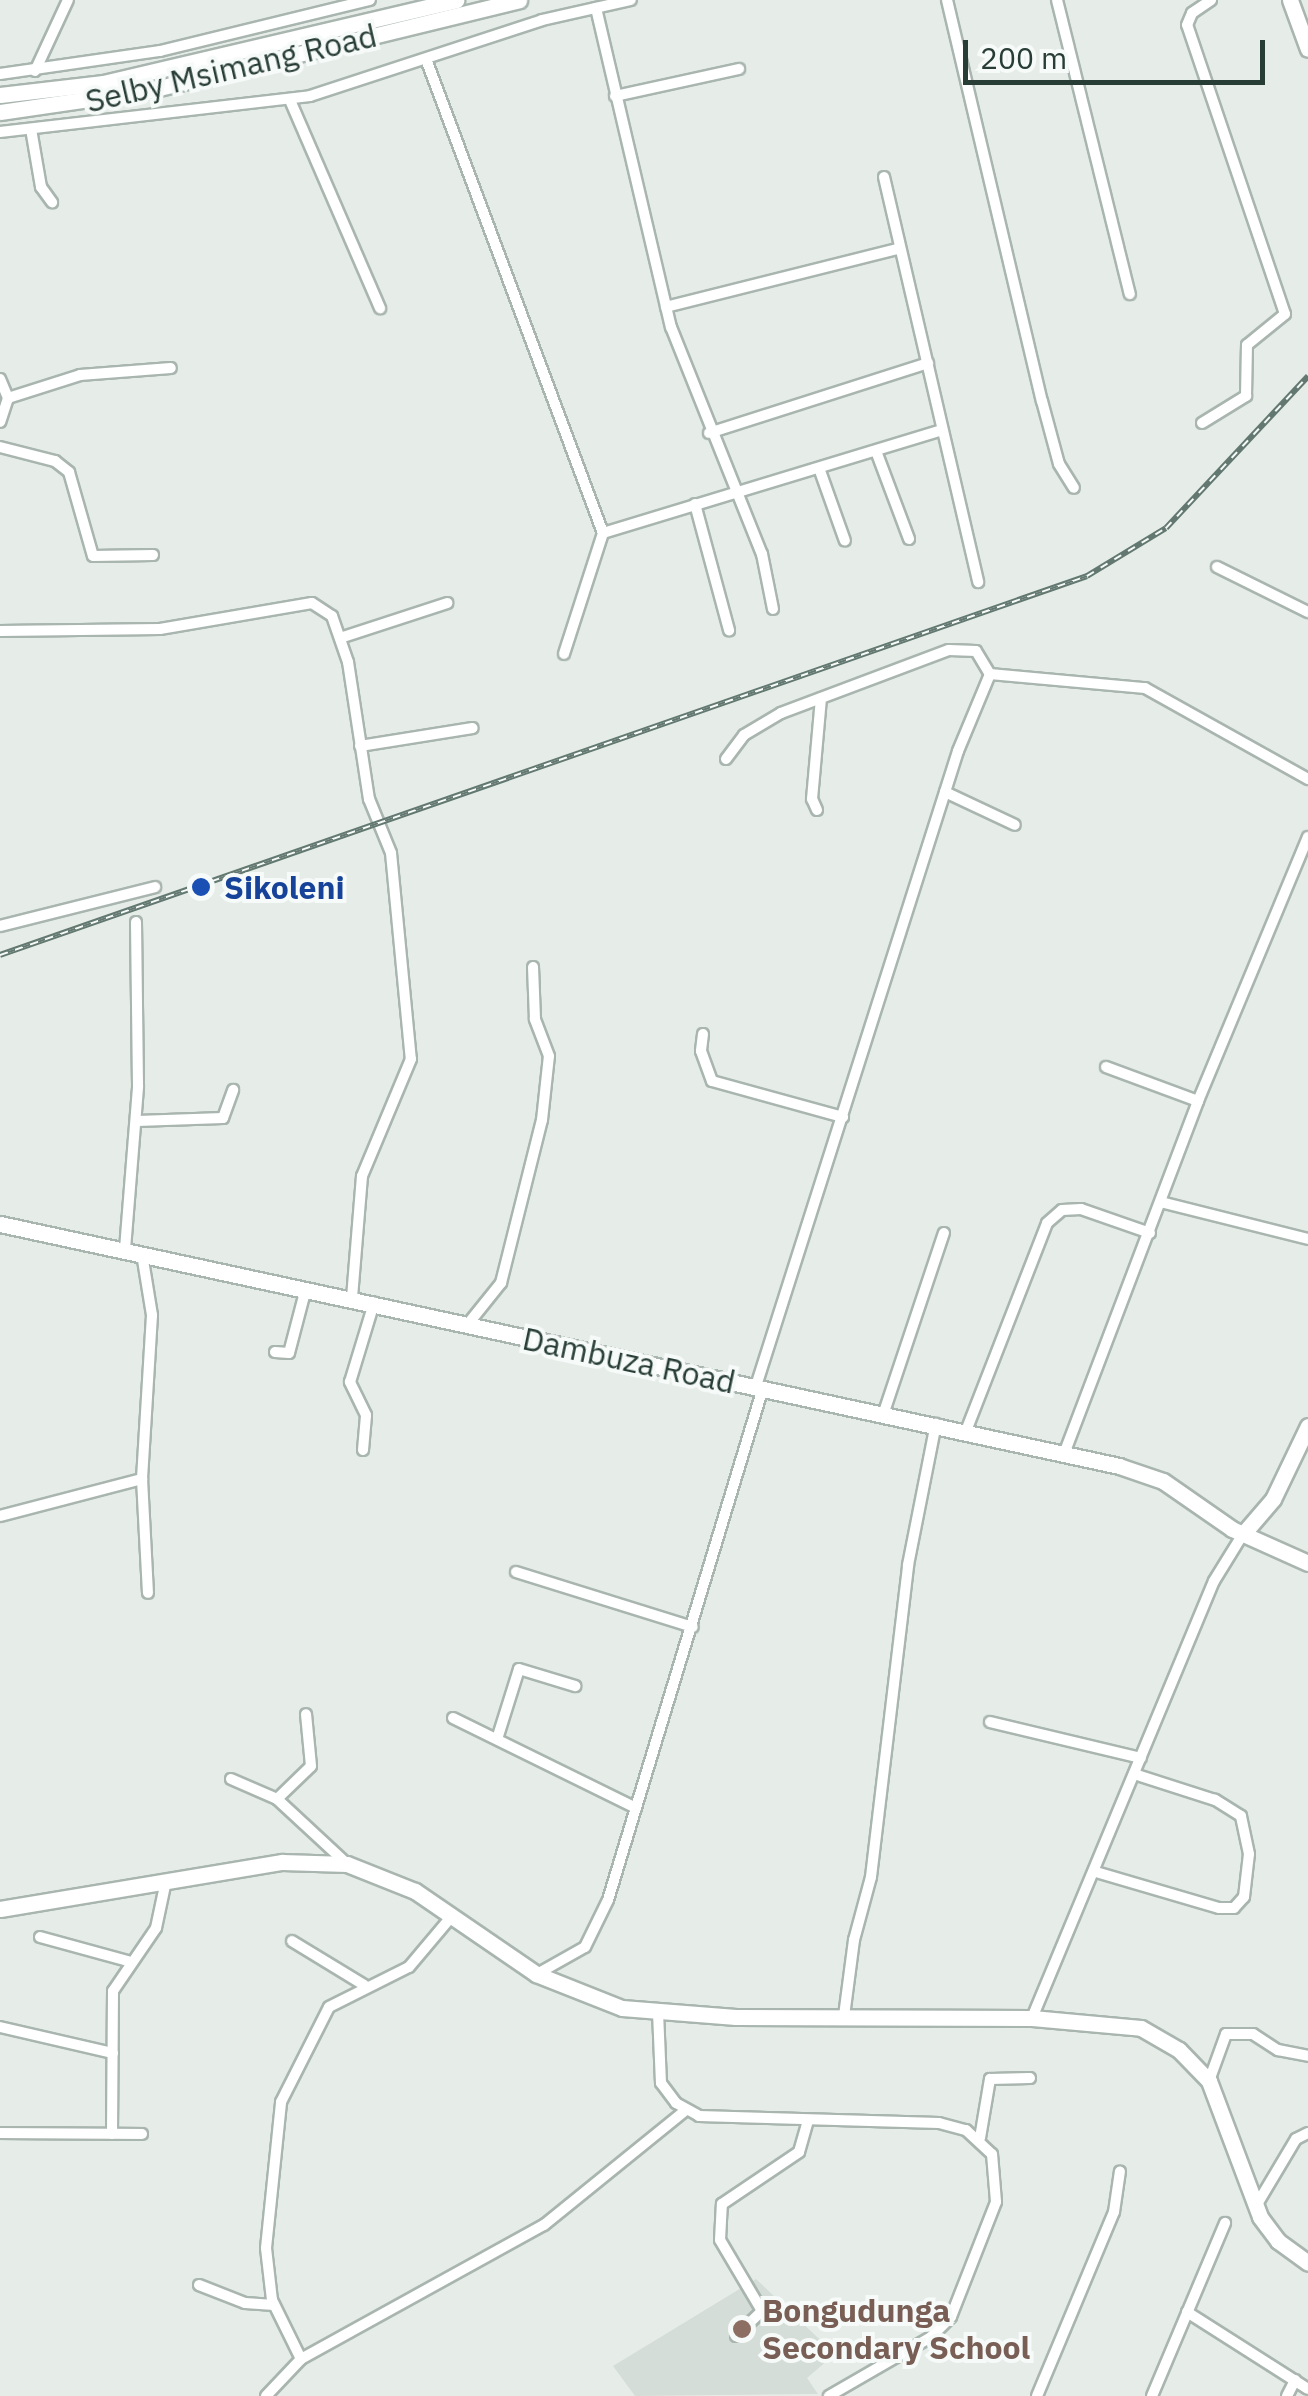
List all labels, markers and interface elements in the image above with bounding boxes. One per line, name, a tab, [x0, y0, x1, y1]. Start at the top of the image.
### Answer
street label: Selby Msimang Road	[82, 16, 380, 120]
scale bar	[968, 20, 1270, 82]
text: 200 m	[980, 38, 1067, 77]
place label: Sikoleni	[224, 868, 345, 906]
marker: Sikoleni	[188, 874, 214, 900]
street label: Dambuza Road	[519, 1319, 739, 1401]
place label: Bongudunga Secondary School	[762, 2292, 1030, 2367]
marker: Bongudunga Secondary School	[731, 2318, 753, 2340]

